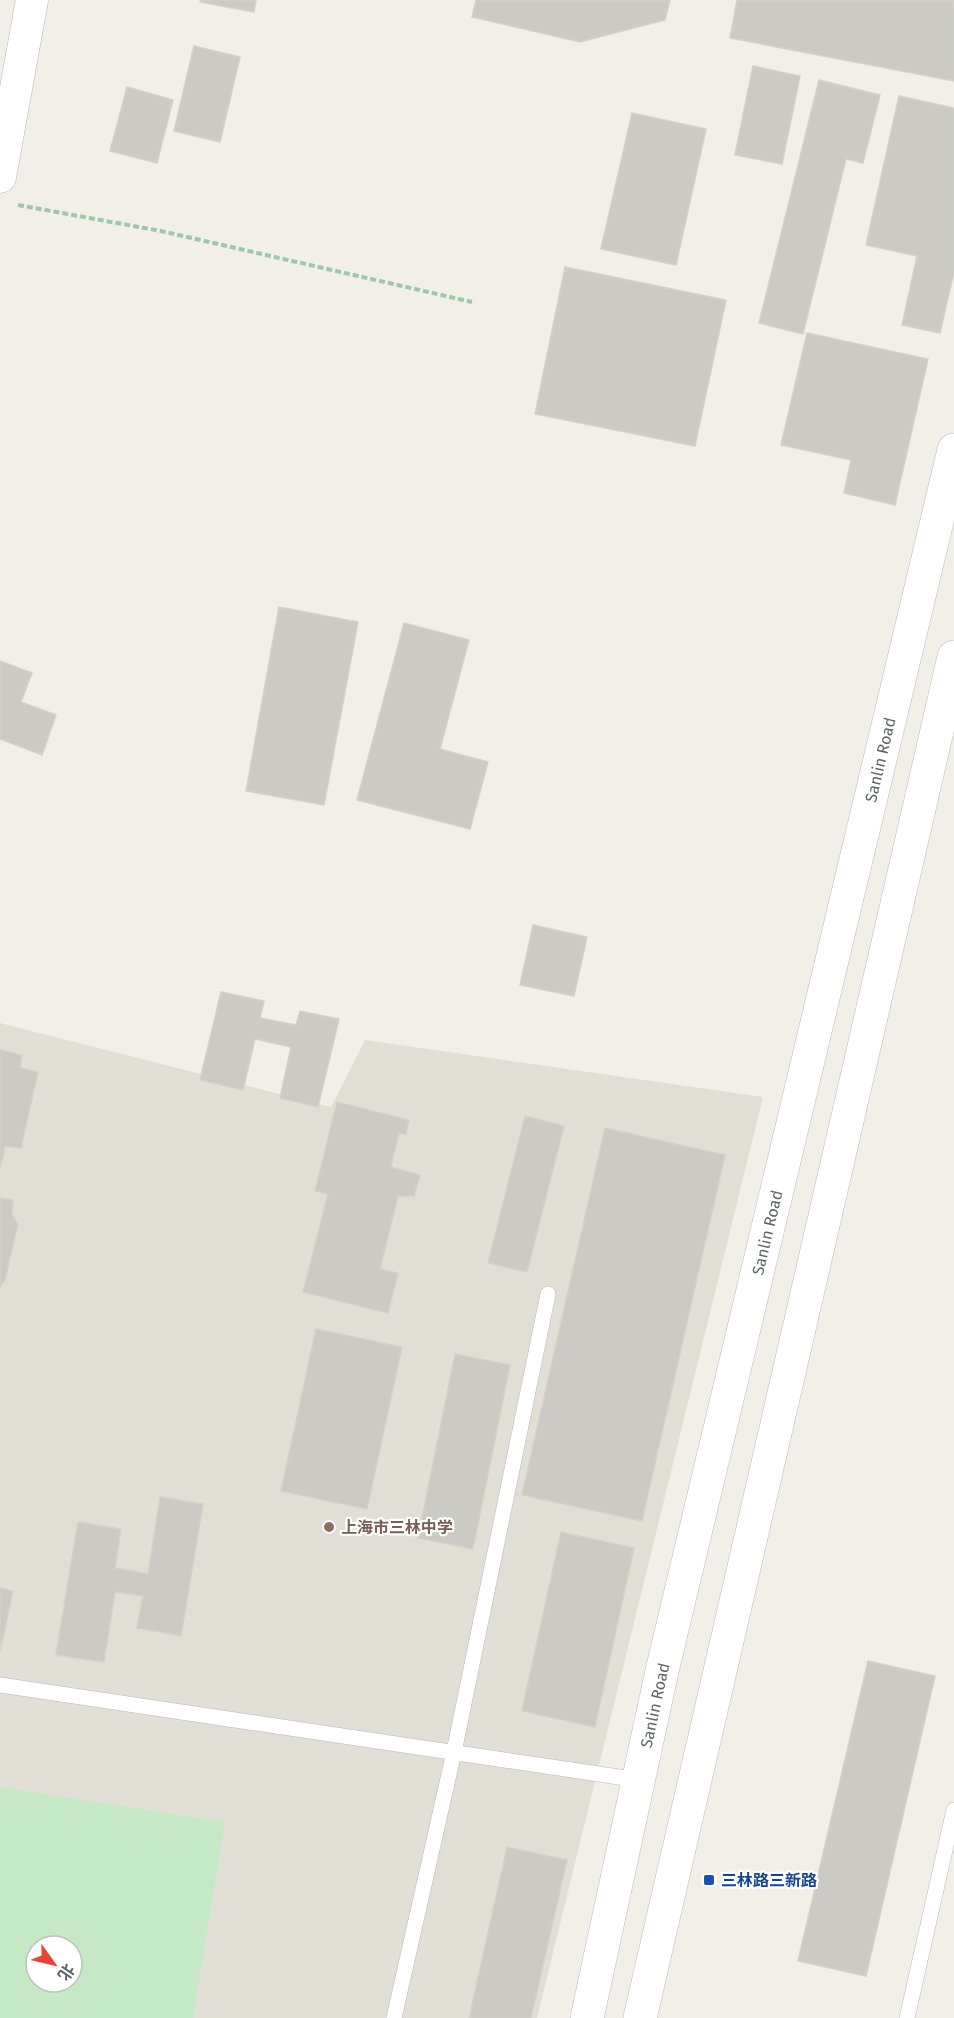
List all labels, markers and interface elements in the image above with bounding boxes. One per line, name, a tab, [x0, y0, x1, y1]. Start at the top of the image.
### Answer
street label: Sanlin Road	[861, 715, 900, 804]
street label: Sanlin Road	[748, 1188, 787, 1277]
place label: 上海市三林中学	[341, 1518, 453, 1537]
marker: 上海市三林中学	[322, 1520, 336, 1534]
street label: Sanlin Road	[637, 1661, 674, 1750]
place label: 三林路三新路	[721, 1871, 817, 1890]
marker: 三林路三新路	[702, 1873, 716, 1887]
north arrow	[24, 1934, 84, 1994]
text: 北	[54, 1960, 78, 1984]

